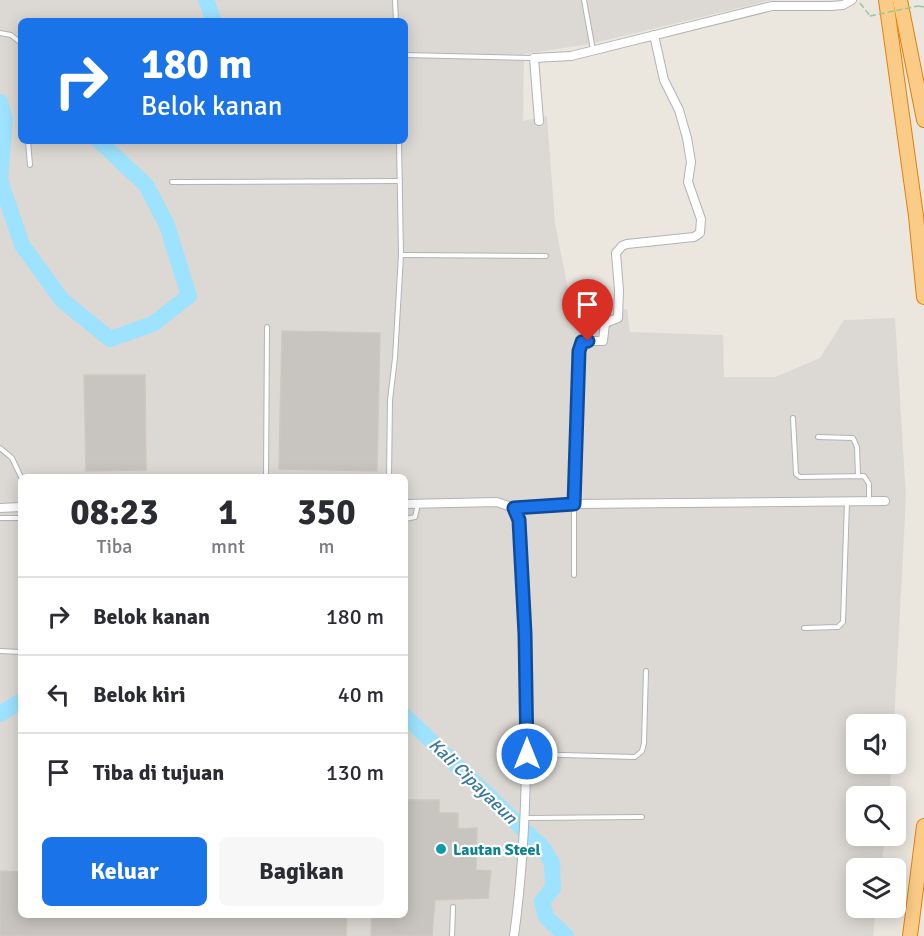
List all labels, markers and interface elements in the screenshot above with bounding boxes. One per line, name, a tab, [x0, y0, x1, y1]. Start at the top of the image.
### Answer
text: 180 m	[141, 39, 252, 90]
icon: right	[42, 42, 120, 120]
text: Belok kanan	[141, 90, 282, 123]
pin	[562, 279, 613, 341]
icon: arrive	[571, 288, 604, 321]
text: 08:23	[70, 490, 159, 535]
text: 1	[218, 490, 238, 535]
text: 350	[297, 490, 356, 535]
text: Tiba	[97, 534, 133, 559]
text: mnt	[211, 534, 245, 559]
text: m	[319, 534, 334, 559]
icon: right	[42, 600, 75, 633]
text: Belok kanan	[93, 603, 210, 630]
text: 180 m	[326, 603, 384, 630]
icon: left	[42, 678, 75, 711]
text: Belok kiri	[93, 681, 186, 708]
text: 40 m	[338, 681, 384, 708]
map controls	[846, 714, 906, 918]
button: sound	[846, 714, 906, 774]
position arrow	[495, 722, 559, 786]
water label: Kali Cipayaeun	[424, 733, 522, 829]
icon: arrive	[42, 756, 75, 789]
text: Tiba di tujuan	[93, 759, 224, 786]
text: 130 m	[326, 759, 384, 786]
button: search	[846, 786, 906, 846]
button: Keluar	[42, 837, 207, 906]
button: Bagikan	[219, 837, 384, 906]
place label: Lautan Steel	[453, 840, 541, 860]
marker: Lautan Steel	[434, 842, 448, 856]
button: layers	[846, 858, 906, 918]

